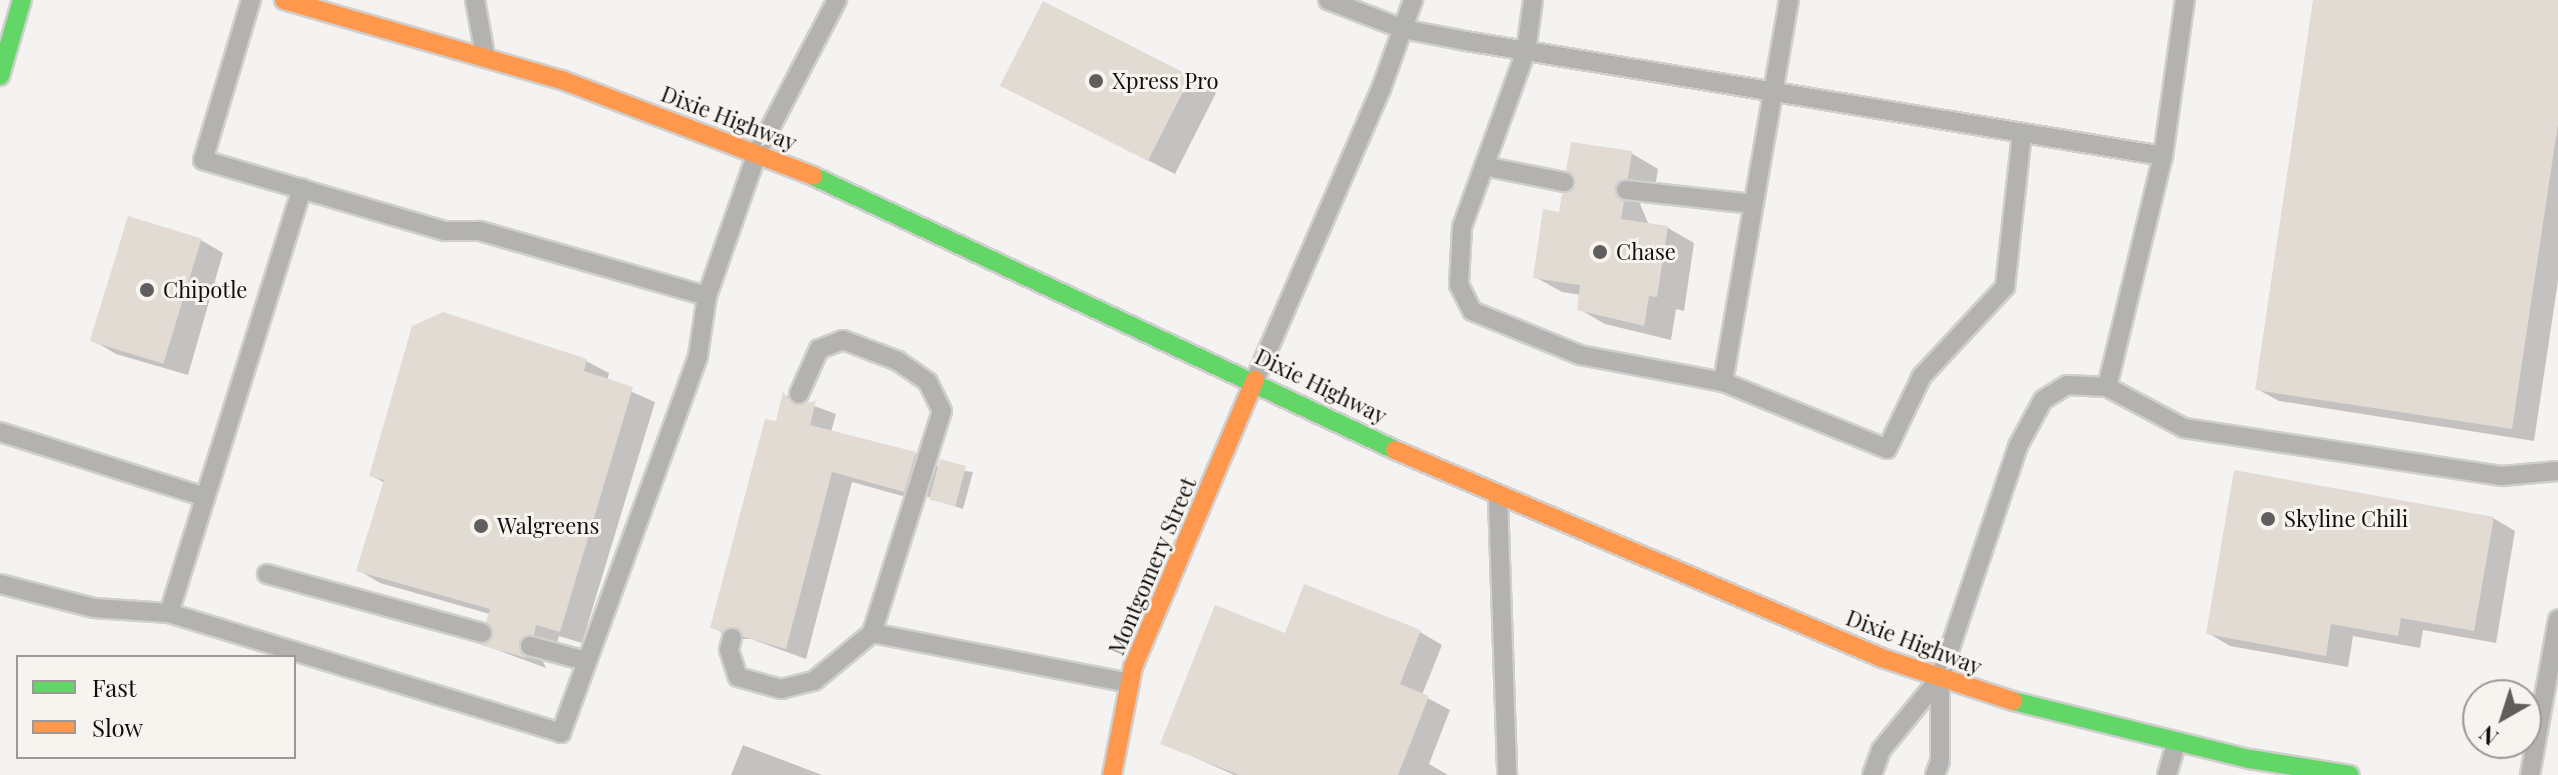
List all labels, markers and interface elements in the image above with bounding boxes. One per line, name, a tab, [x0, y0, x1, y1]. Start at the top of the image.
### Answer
place label: Xpress Pro	[1112, 68, 1219, 94]
marker: Xpress Pro	[1087, 72, 1105, 90]
street label: Dixie Highway	[658, 80, 800, 156]
place label: Chase	[1616, 239, 1676, 265]
marker: Chase	[1591, 243, 1609, 261]
place label: Chipotle	[163, 277, 247, 303]
marker: Chipotle	[138, 281, 156, 299]
street label: Dixie Highway	[1251, 343, 1391, 429]
street label: Montgomery Street	[1103, 473, 1201, 659]
place label: Skyline Chili	[2284, 506, 2408, 532]
marker: Skyline Chili	[2259, 510, 2277, 528]
place label: Walgreens	[497, 513, 599, 539]
marker: Walgreens	[472, 517, 490, 535]
street label: Dixie Highway	[1843, 604, 1985, 680]
legend	[16, 655, 296, 759]
text: Fast	[92, 671, 137, 703]
north arrow	[2462, 679, 2542, 759]
text: Slow	[92, 711, 143, 743]
text: N	[2473, 719, 2504, 753]

